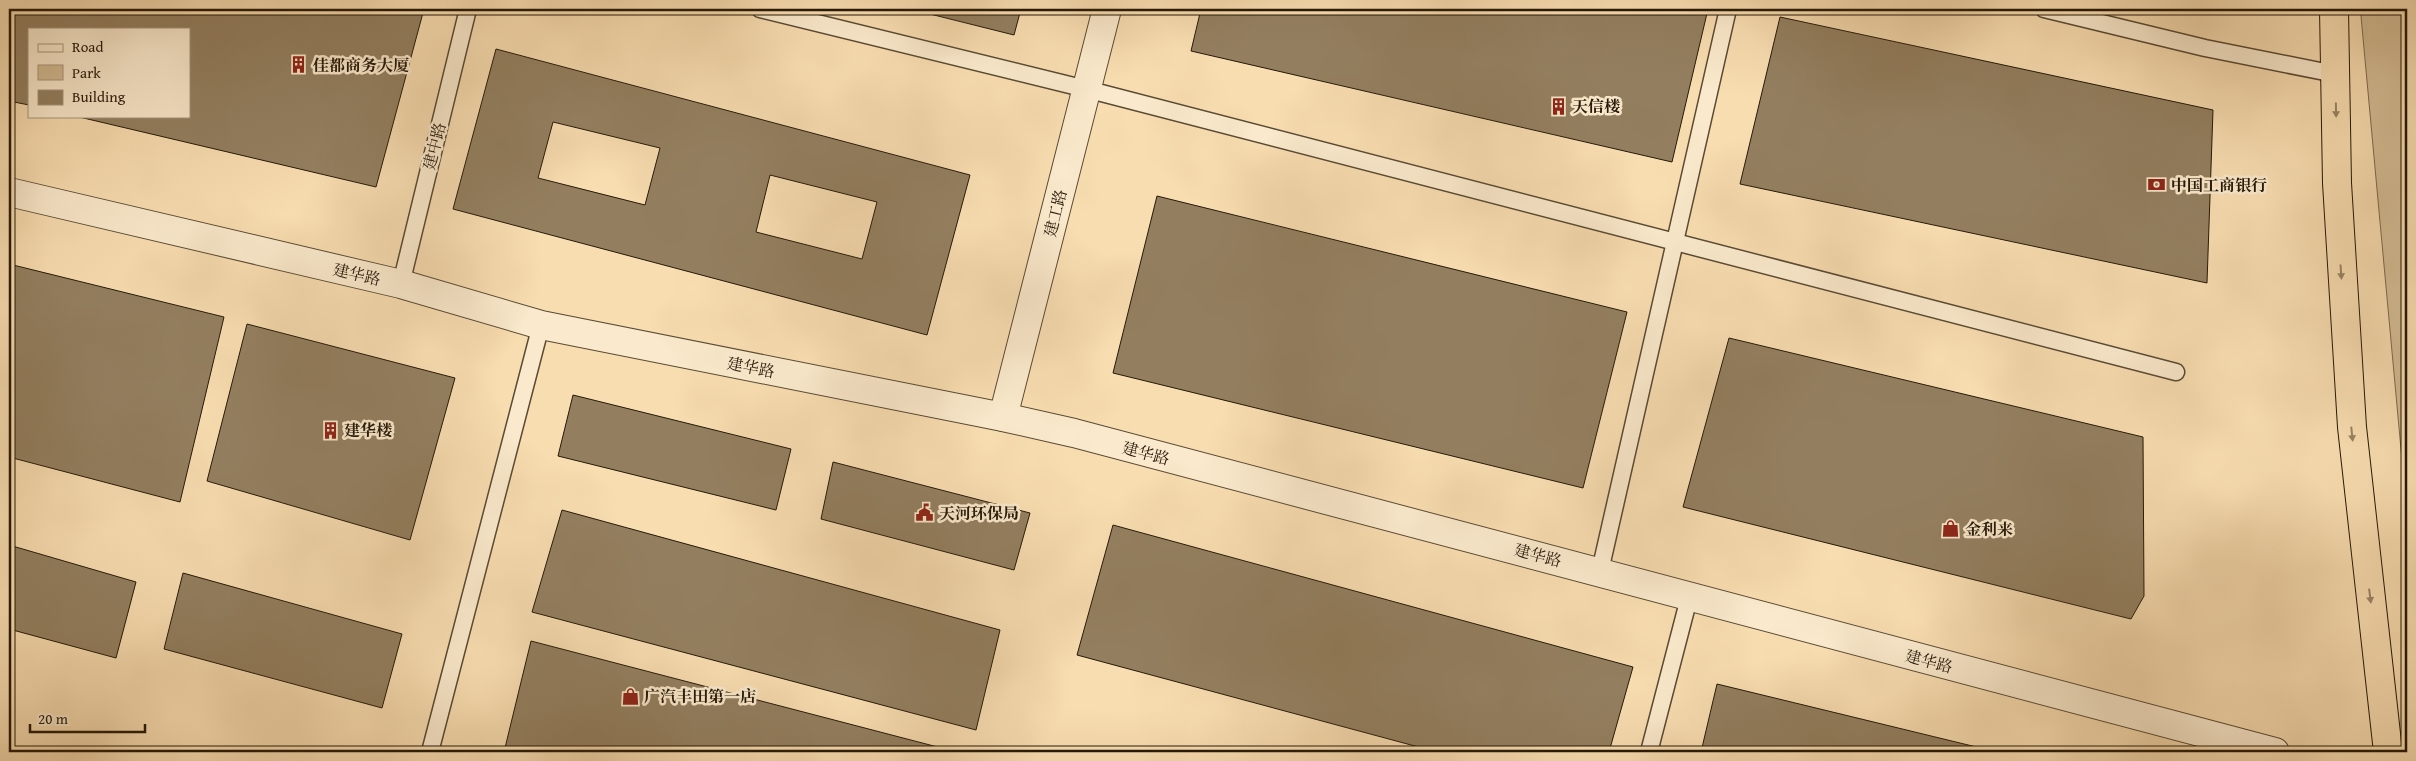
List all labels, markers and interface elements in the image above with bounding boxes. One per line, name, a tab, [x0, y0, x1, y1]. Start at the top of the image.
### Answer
legend	[28, 28, 190, 118]
text: Road	[72, 36, 103, 57]
place label: 佳都商务大厦	[313, 53, 409, 77]
building icon: 佳都商务大厦	[289, 55, 309, 75]
text: Park	[72, 62, 101, 83]
text: Building	[72, 86, 126, 107]
place label: 天信楼	[1572, 94, 1620, 118]
building icon: 天信楼	[1548, 96, 1568, 116]
one-way arrow	[2332, 102, 2340, 118]
street label: 建中路	[417, 120, 451, 172]
place label: 中国工商银行	[2171, 173, 2267, 197]
bank icon: 中国工商银行	[2147, 175, 2167, 195]
street label: 建工路	[1038, 187, 1072, 239]
street label: 建华路	[331, 257, 383, 291]
one-way arrow	[2338, 265, 2346, 281]
street label: 建华路	[725, 351, 777, 383]
place label: 建华楼	[344, 418, 392, 442]
building icon: 建华楼	[320, 420, 340, 440]
one-way arrow	[2349, 427, 2357, 443]
street label: 建华路	[1120, 435, 1172, 471]
place label: 天河环保局	[939, 501, 1019, 525]
public building icon: 天河环保局	[915, 503, 935, 523]
place label: 金利来	[1965, 517, 2013, 541]
shop icon: 金利来	[1941, 519, 1961, 539]
street label: 建华路	[1512, 537, 1564, 573]
one-way arrow	[2366, 588, 2374, 604]
street label: 建华路	[1903, 643, 1955, 679]
place label: 广汽丰田第一店	[644, 684, 756, 708]
shop icon: 广汽丰田第一店	[620, 686, 640, 706]
scale bar	[30, 701, 145, 733]
text: 20 m	[38, 708, 69, 729]

